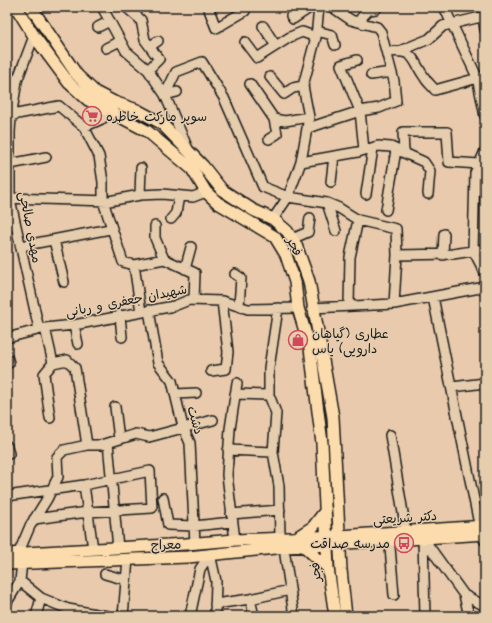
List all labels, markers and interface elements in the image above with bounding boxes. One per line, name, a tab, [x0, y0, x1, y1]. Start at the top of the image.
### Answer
supermarket icon: سوپر مارکت خاطره	[81, 105, 103, 127]
place label: سوپر مارکت خاطره	[106, 108, 207, 126]
street label: مهدی صالحی	[14, 190, 46, 265]
street label: فجر	[281, 233, 306, 259]
street label: شهیدان جعفری و ربانی	[64, 280, 188, 322]
place label: عطاری (گیاهان دارویی) یاس	[312, 325, 389, 358]
shop icon: عطاری (گیاهان دارویی) یاس	[287, 329, 309, 351]
street label: دشت	[182, 404, 208, 437]
street label: دکتر شریعتی	[372, 507, 438, 529]
bus stop icon: مدرسه صداقت	[393, 532, 415, 554]
street label: معراج	[150, 535, 182, 555]
place label: مدرسه صداقت	[310, 535, 390, 553]
street label: فجر	[306, 561, 326, 583]

